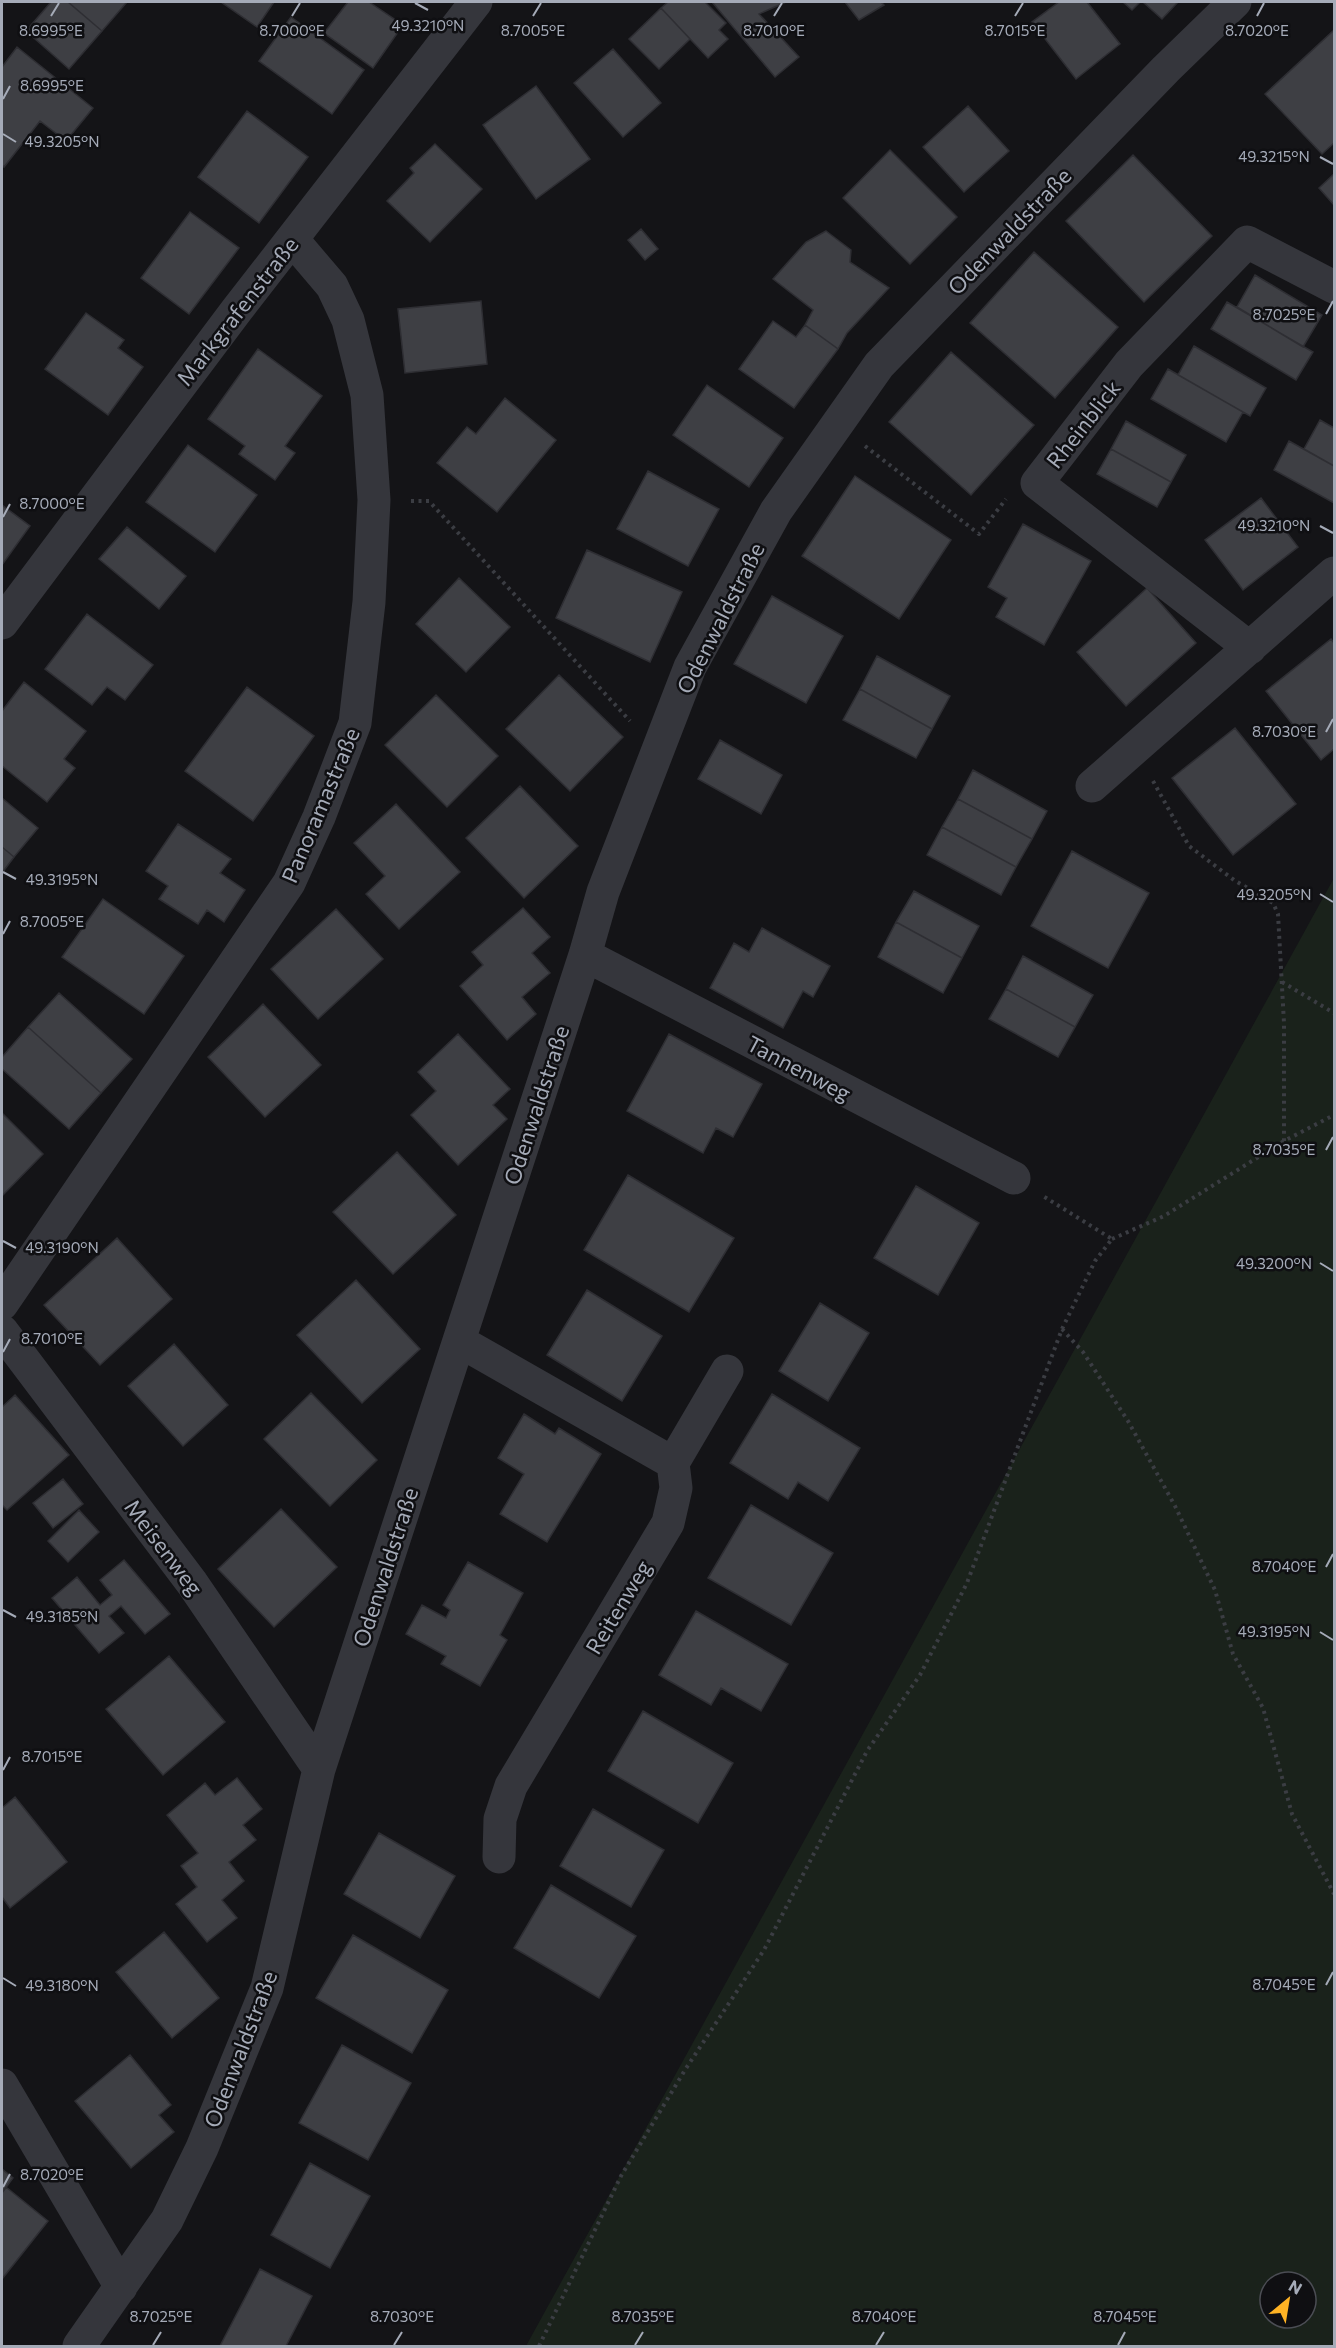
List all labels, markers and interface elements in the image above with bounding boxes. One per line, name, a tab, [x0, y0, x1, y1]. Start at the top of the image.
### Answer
text: 49.3210°N	[392, 16, 464, 34]
text: 8.6995°E	[19, 21, 83, 39]
text: 8.7000°E	[259, 21, 325, 39]
text: 8.7005°E	[501, 21, 565, 39]
text: 8.7010°E	[743, 21, 805, 39]
text: 8.7015°E	[985, 21, 1046, 39]
text: 8.7020°E	[1225, 21, 1289, 39]
text: 8.6995°E	[20, 76, 84, 94]
text: 49.3205°N	[25, 132, 99, 150]
text: 49.3215°N	[1238, 147, 1310, 165]
street label: Odenwaldstraße	[942, 162, 1076, 300]
street label: Markgrafenstraße	[171, 231, 303, 391]
text: 8.7025°E	[1253, 305, 1315, 323]
street label: Rheinblick	[1040, 375, 1126, 473]
text: 8.7000°E	[19, 494, 85, 512]
text: 49.3210°N	[1238, 516, 1310, 534]
street label: Odenwaldstraße	[670, 538, 770, 698]
text: 8.7030°E	[1252, 722, 1316, 740]
street label: Panoramastraße	[275, 723, 365, 887]
text: 49.3195°N	[26, 870, 98, 888]
text: 49.3205°N	[1237, 885, 1311, 903]
text: 8.7005°E	[20, 912, 84, 930]
street label: Odenwaldstraße	[498, 1022, 574, 1188]
street label: Tannenweg	[742, 1029, 856, 1107]
text: 8.7035°E	[1252, 1140, 1316, 1158]
text: 49.3190°N	[25, 1238, 99, 1256]
text: 49.3200°N	[1236, 1254, 1312, 1272]
text: 8.7010°E	[21, 1329, 83, 1347]
street label: Odenwaldstraße	[347, 1484, 423, 1650]
street label: Meisenweg	[119, 1494, 209, 1600]
street label: Reitenweg	[579, 1555, 657, 1659]
text: 8.7040°E	[1252, 1557, 1316, 1575]
text: 49.3185°N	[26, 1607, 98, 1625]
text: 49.3195°N	[1238, 1622, 1310, 1640]
text: 8.7015°E	[22, 1747, 83, 1765]
street label: Odenwaldstraße	[198, 1967, 282, 2131]
text: 8.7045°E	[1252, 1975, 1316, 1993]
text: 49.3180°N	[25, 1976, 99, 1994]
text: 8.7020°E	[20, 2165, 84, 2183]
north arrow	[1258, 2270, 1318, 2330]
text: N	[1286, 2275, 1306, 2298]
text: 8.7025°E	[130, 2307, 192, 2325]
text: 8.7030°E	[370, 2307, 434, 2325]
text: 8.7035°E	[611, 2307, 675, 2325]
text: 8.7040°E	[852, 2307, 916, 2325]
text: 8.7045°E	[1093, 2307, 1157, 2325]

